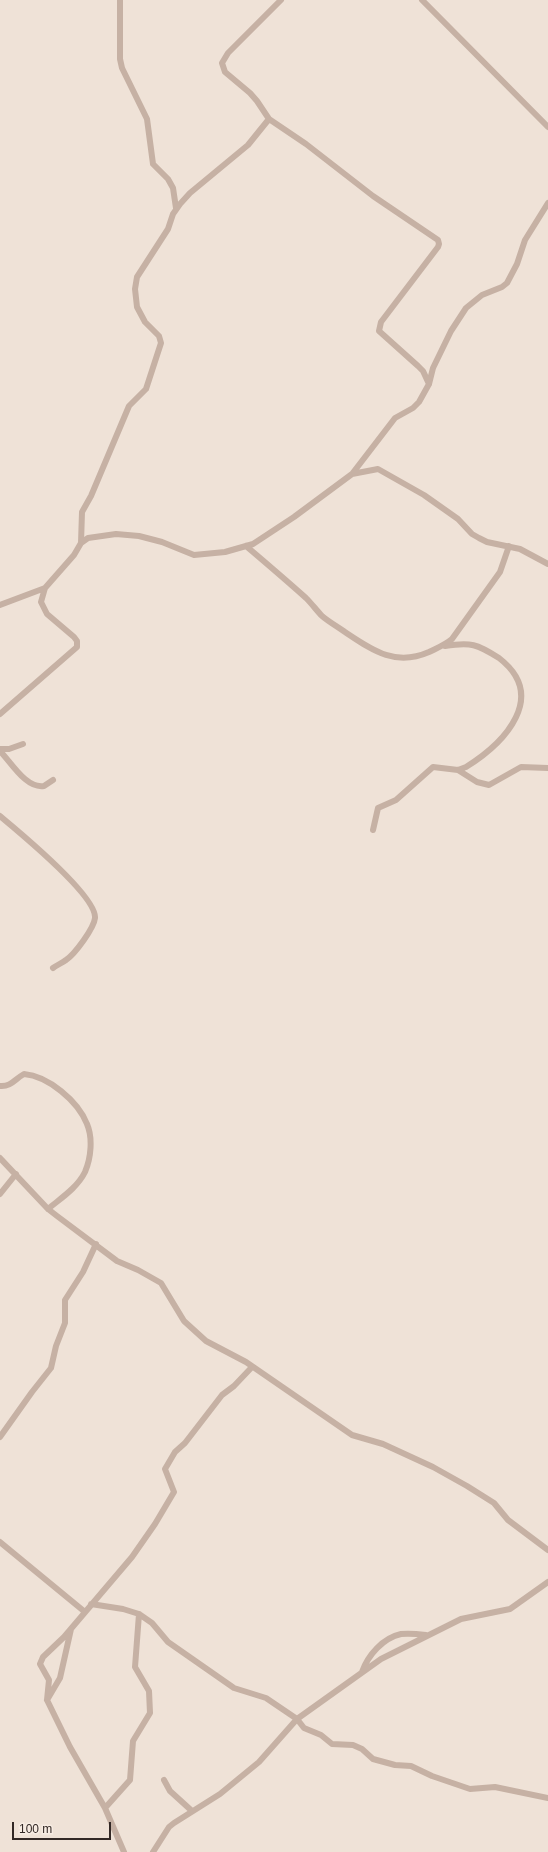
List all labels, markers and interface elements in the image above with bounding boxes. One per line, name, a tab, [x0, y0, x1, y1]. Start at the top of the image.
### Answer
scale bar	[14, 1814, 113, 1840]
text: 100 m	[19, 1822, 52, 1836]

